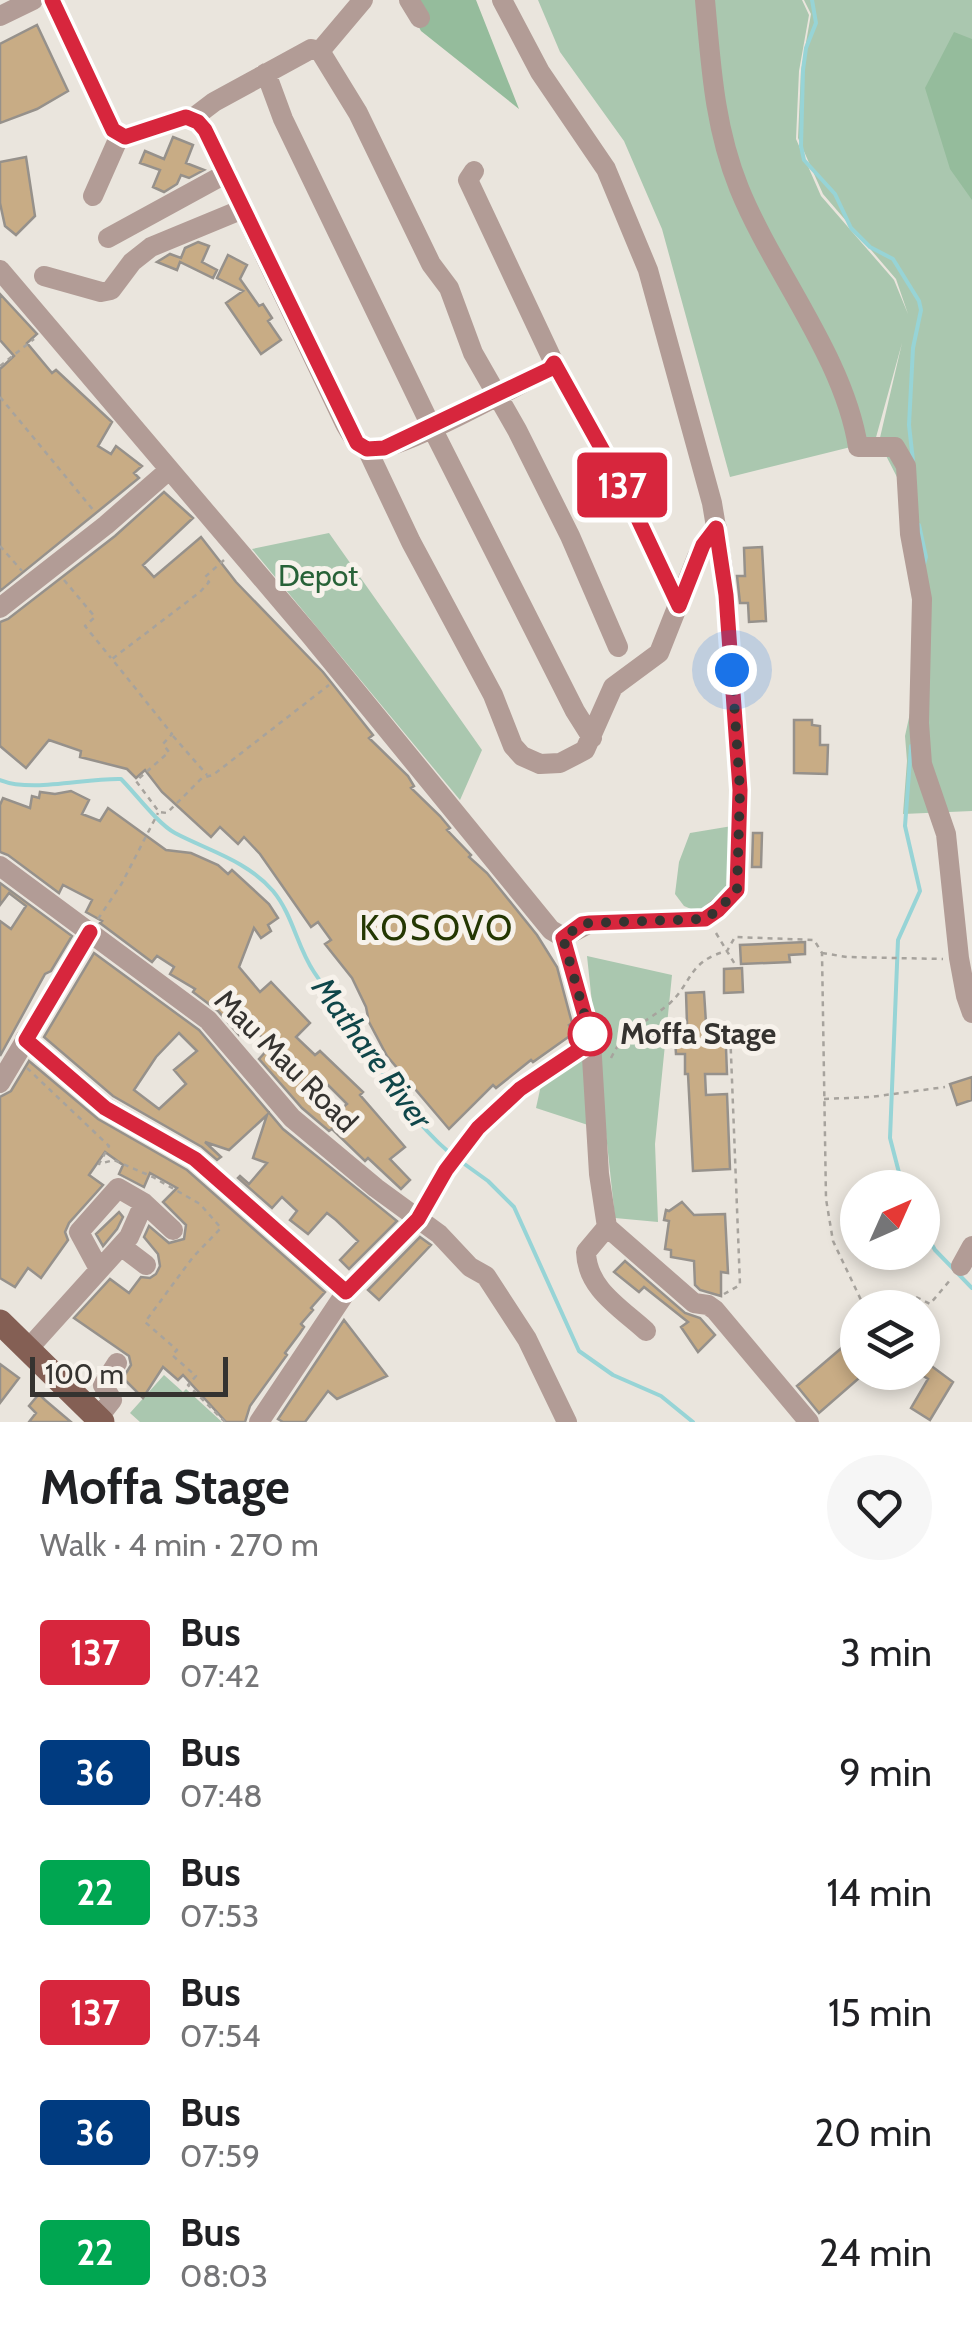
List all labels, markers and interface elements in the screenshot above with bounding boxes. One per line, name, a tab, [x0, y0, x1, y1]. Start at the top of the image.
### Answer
line badge: 137	[564, 452, 680, 518]
text: 137	[597, 464, 647, 507]
park label: Depot	[278, 557, 358, 594]
your location	[707, 645, 757, 695]
district label: KOSOVO	[359, 906, 515, 949]
water label: Mathare River	[304, 968, 441, 1137]
street label: Mau Mau Road	[207, 981, 366, 1140]
marker: Moffa Stage	[569, 1013, 611, 1055]
place label: Moffa Stage	[620, 1015, 776, 1052]
north arrow	[840, 1170, 940, 1270]
map controls	[840, 1170, 940, 1390]
button: layers	[840, 1290, 940, 1390]
scale bar	[30, 1352, 228, 1396]
text: 100 m	[45, 1357, 124, 1391]
button: heart	[827, 1455, 932, 1560]
text: Moffa Stage	[40, 1458, 290, 1516]
text: Walk · 4 min · 270 m	[40, 1525, 319, 1564]
text: Bus	[180, 1609, 241, 1656]
text: 3 min	[840, 1629, 932, 1676]
text: 137	[70, 1631, 120, 1674]
text: 07:42	[180, 1656, 260, 1695]
text: Bus	[180, 1729, 241, 1776]
text: 9 min	[839, 1749, 932, 1796]
text: 36	[76, 1751, 114, 1794]
text: 07:48	[180, 1776, 263, 1815]
text: Bus	[180, 1849, 241, 1896]
text: 14 min	[826, 1869, 932, 1916]
text: 22	[76, 1871, 114, 1914]
text: 07:53	[180, 1896, 259, 1935]
text: Bus	[180, 1969, 241, 2016]
text: 15 min	[828, 1989, 932, 2036]
text: 137	[70, 1991, 120, 2034]
text: 07:54	[180, 2016, 261, 2055]
text: Bus	[180, 2089, 241, 2136]
text: 20 min	[814, 2109, 932, 2156]
text: 36	[76, 2111, 114, 2154]
text: 07:59	[180, 2136, 260, 2175]
text: Bus	[180, 2209, 241, 2256]
text: 24 min	[819, 2229, 932, 2276]
text: 22	[76, 2231, 114, 2274]
text: 08:03	[180, 2256, 268, 2295]

